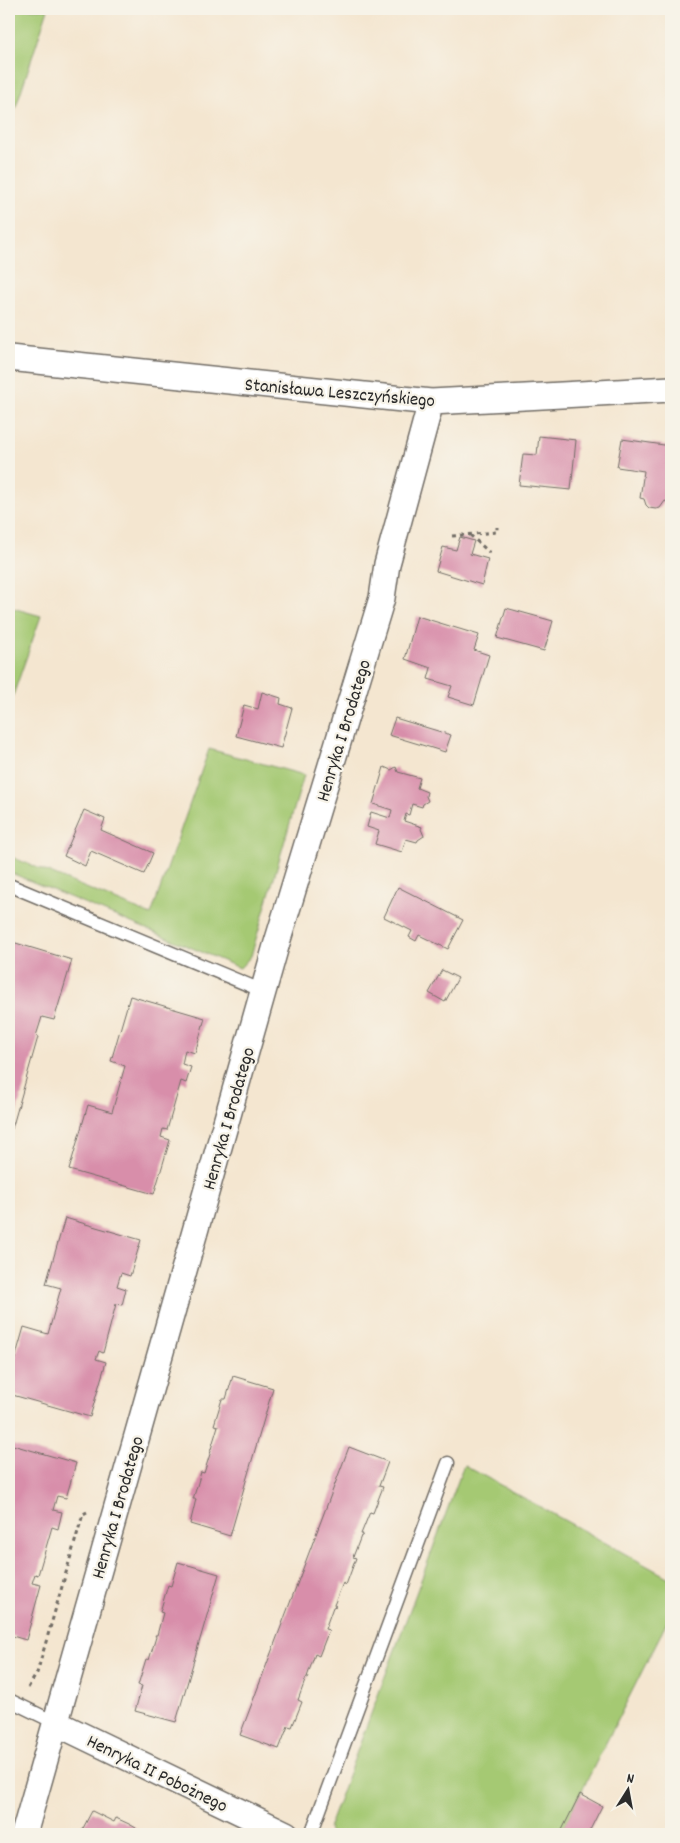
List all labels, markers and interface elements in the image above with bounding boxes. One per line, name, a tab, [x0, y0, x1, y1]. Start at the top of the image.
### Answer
street label: Stanisława Leszczyńskiego	[243, 373, 436, 416]
street label: Henryka I Brodatego	[311, 657, 380, 805]
street label: Henryka I Brodatego	[197, 1044, 264, 1194]
street label: Henryka I Brodatego	[86, 1433, 153, 1583]
street label: Henryka II Pobożnego	[81, 1729, 231, 1821]
north arrow	[602, 1766, 652, 1816]
text: N	[625, 1769, 635, 1790]

